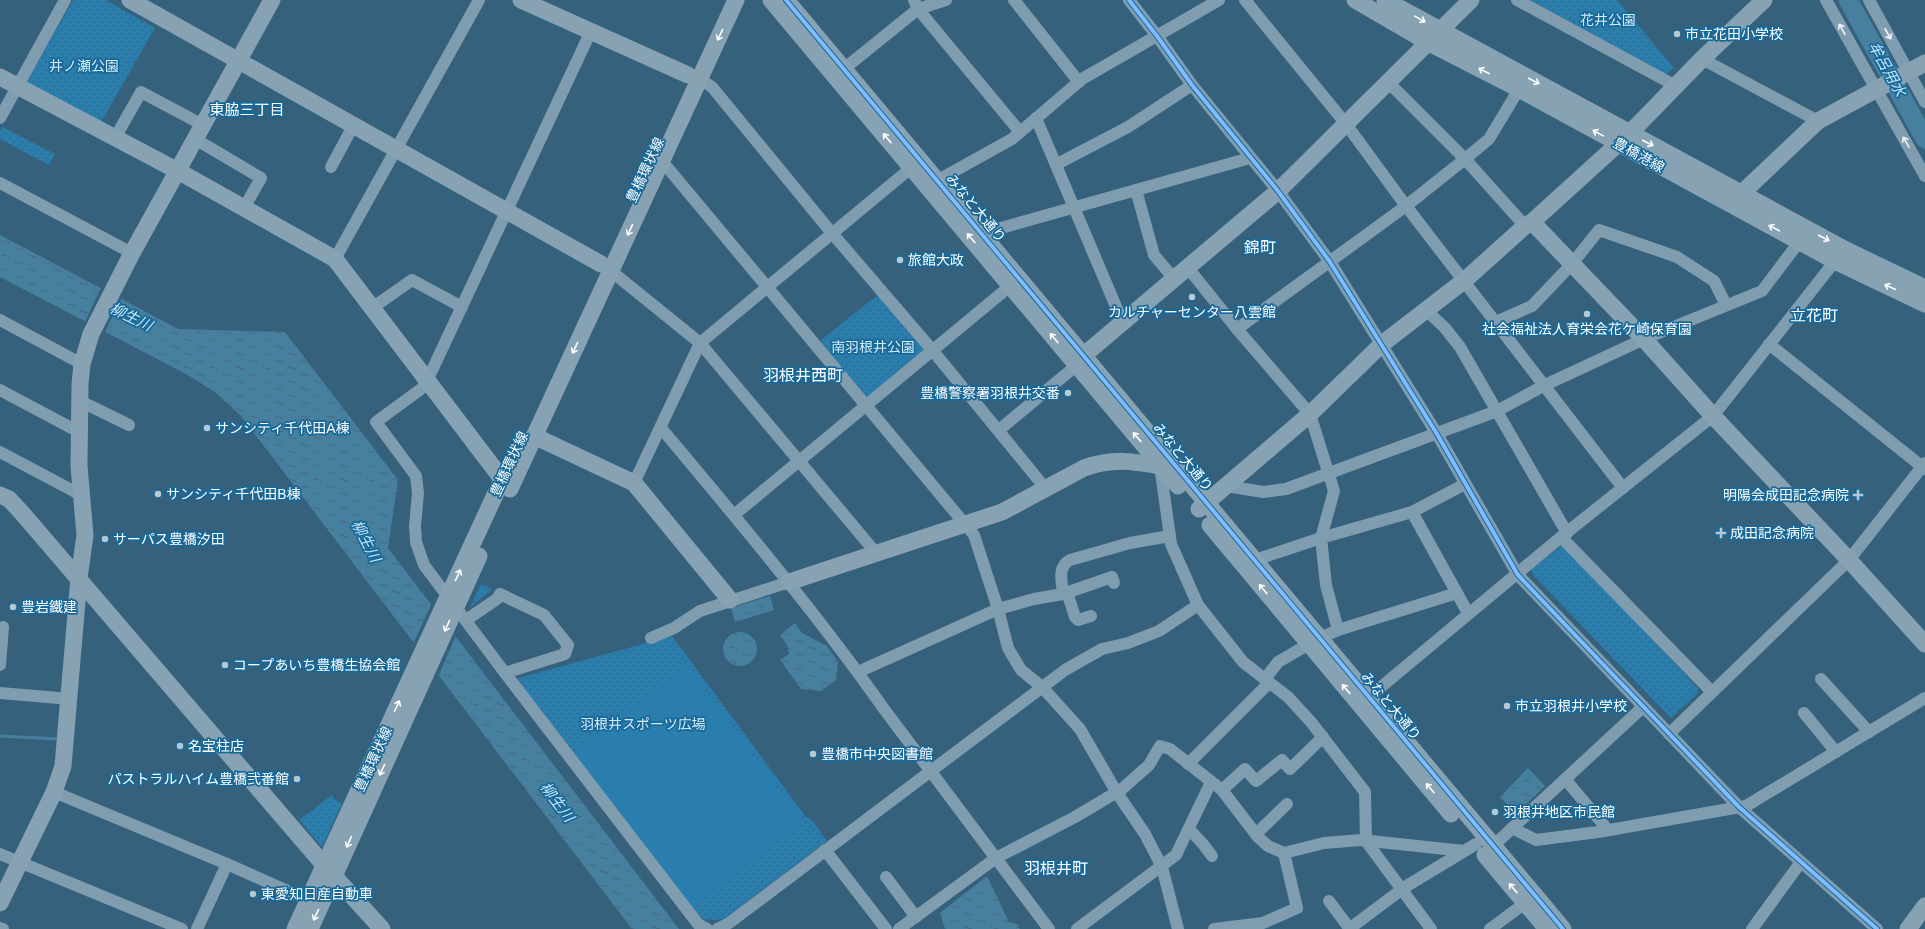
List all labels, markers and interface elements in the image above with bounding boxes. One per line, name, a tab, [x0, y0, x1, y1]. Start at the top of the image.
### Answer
park label: 花井公園	[1580, 12, 1636, 28]
one-way arrow	[1413, 15, 1425, 23]
one-way arrow	[1838, 23, 1846, 35]
place label: 市立花田小学校	[1685, 26, 1783, 42]
one-way arrow	[1884, 28, 1892, 40]
one-way arrow	[716, 29, 723, 41]
marker: 市立花田小学校	[1672, 29, 1682, 39]
water label: 牟呂用水	[1865, 38, 1910, 101]
park label: 井ノ瀬公園	[49, 58, 119, 74]
one-way arrow	[1478, 67, 1490, 74]
one-way arrow	[1527, 78, 1539, 85]
district label: 東脇三丁目	[209, 101, 285, 118]
one-way arrow	[1592, 129, 1604, 136]
one-way arrow	[883, 133, 892, 143]
street label: 豊橋港線	[1611, 134, 1667, 176]
street label: 豊橋環状線	[623, 135, 667, 205]
one-way arrow	[1901, 137, 1909, 149]
one-way arrow	[1642, 139, 1654, 147]
street label: みなと大通り	[943, 171, 1009, 245]
one-way arrow	[626, 223, 633, 235]
one-way arrow	[1768, 224, 1780, 232]
one-way arrow	[966, 232, 975, 243]
one-way arrow	[1818, 235, 1830, 242]
district label: 錦町	[1244, 239, 1276, 256]
place label: 旅館大政	[908, 252, 964, 268]
marker: 旅館大政	[895, 255, 905, 265]
one-way arrow	[1884, 283, 1896, 290]
marker: カルチャーセンター八雲館	[1187, 292, 1197, 302]
water label: 柳生川	[107, 299, 157, 335]
place label: カルチャーセンター八雲館	[1108, 304, 1276, 320]
district label: 立花町	[1790, 307, 1838, 324]
marker: 社会福祉法人育栄会花ケ崎保育園	[1582, 309, 1592, 319]
place label: 社会福祉法人育栄会花ケ崎保育園	[1482, 321, 1692, 337]
one-way arrow	[1050, 332, 1059, 343]
park label: 南羽根井公園	[831, 339, 915, 355]
one-way arrow	[571, 341, 578, 353]
district label: 羽根井西町	[763, 367, 843, 384]
place label: 豊橋警察署羽根井交番	[920, 385, 1060, 401]
marker: 豊橋警察署羽根井交番	[1063, 388, 1073, 398]
place label: サンシティ千代田A棟	[215, 420, 350, 436]
street label: みなと大通り	[1150, 420, 1216, 494]
marker: サンシティ千代田A棟	[202, 423, 212, 433]
street label: 豊橋環状線	[487, 429, 531, 499]
one-way arrow	[1133, 432, 1142, 443]
place label: サンシティ千代田B棟	[166, 486, 301, 502]
place label: 明陽会成田記念病院	[1723, 487, 1849, 503]
marker: サンシティ千代田B棟	[153, 489, 163, 499]
marker: 明陽会成田記念病院	[1852, 489, 1864, 501]
water label: 柳生川	[349, 517, 385, 566]
place label: 成田記念病院	[1730, 525, 1814, 541]
marker: 成田記念病院	[1715, 527, 1727, 539]
place label: サーパス豊橋汐田	[113, 531, 225, 547]
marker: サーパス豊橋汐田	[100, 534, 110, 544]
one-way arrow	[454, 570, 462, 582]
one-way arrow	[1259, 583, 1268, 594]
place label: 豊岩鐵建	[21, 599, 77, 615]
marker: 豊岩鐵建	[8, 602, 18, 612]
one-way arrow	[443, 620, 450, 632]
place label: コープあいち豊橋生協会館	[233, 657, 400, 673]
marker: コープあいち豊橋生協会館	[220, 660, 230, 670]
street label: みなと大通り	[1358, 669, 1424, 743]
one-way arrow	[1342, 683, 1351, 694]
place label: 市立羽根井小学校	[1515, 698, 1627, 714]
one-way arrow	[394, 700, 401, 712]
marker: 市立羽根井小学校	[1502, 701, 1512, 711]
park label: 羽根井スポーツ広場	[580, 716, 706, 732]
street label: 豊橋環状線	[351, 724, 395, 794]
place label: 名宝柱店	[188, 738, 244, 754]
marker: 名宝柱店	[175, 741, 185, 751]
place label: 豊橋市中央図書館	[821, 746, 933, 762]
marker: 豊橋市中央図書館	[808, 749, 818, 759]
one-way arrow	[378, 764, 385, 776]
place label: パストラルハイム豊橋弐番館	[108, 771, 289, 787]
marker: パストラルハイム豊橋弐番館	[292, 774, 302, 784]
water label: 柳生川	[537, 779, 579, 826]
one-way arrow	[1425, 783, 1434, 794]
place label: 羽根井地区市民館	[1503, 804, 1615, 820]
marker: 羽根井地区市民館	[1490, 807, 1500, 817]
one-way arrow	[345, 836, 352, 848]
district label: 羽根井町	[1024, 860, 1088, 877]
one-way arrow	[1508, 883, 1517, 894]
place label: 東愛知日産自動車	[261, 886, 373, 902]
marker: 東愛知日産自動車	[248, 889, 258, 899]
one-way arrow	[312, 909, 319, 921]

